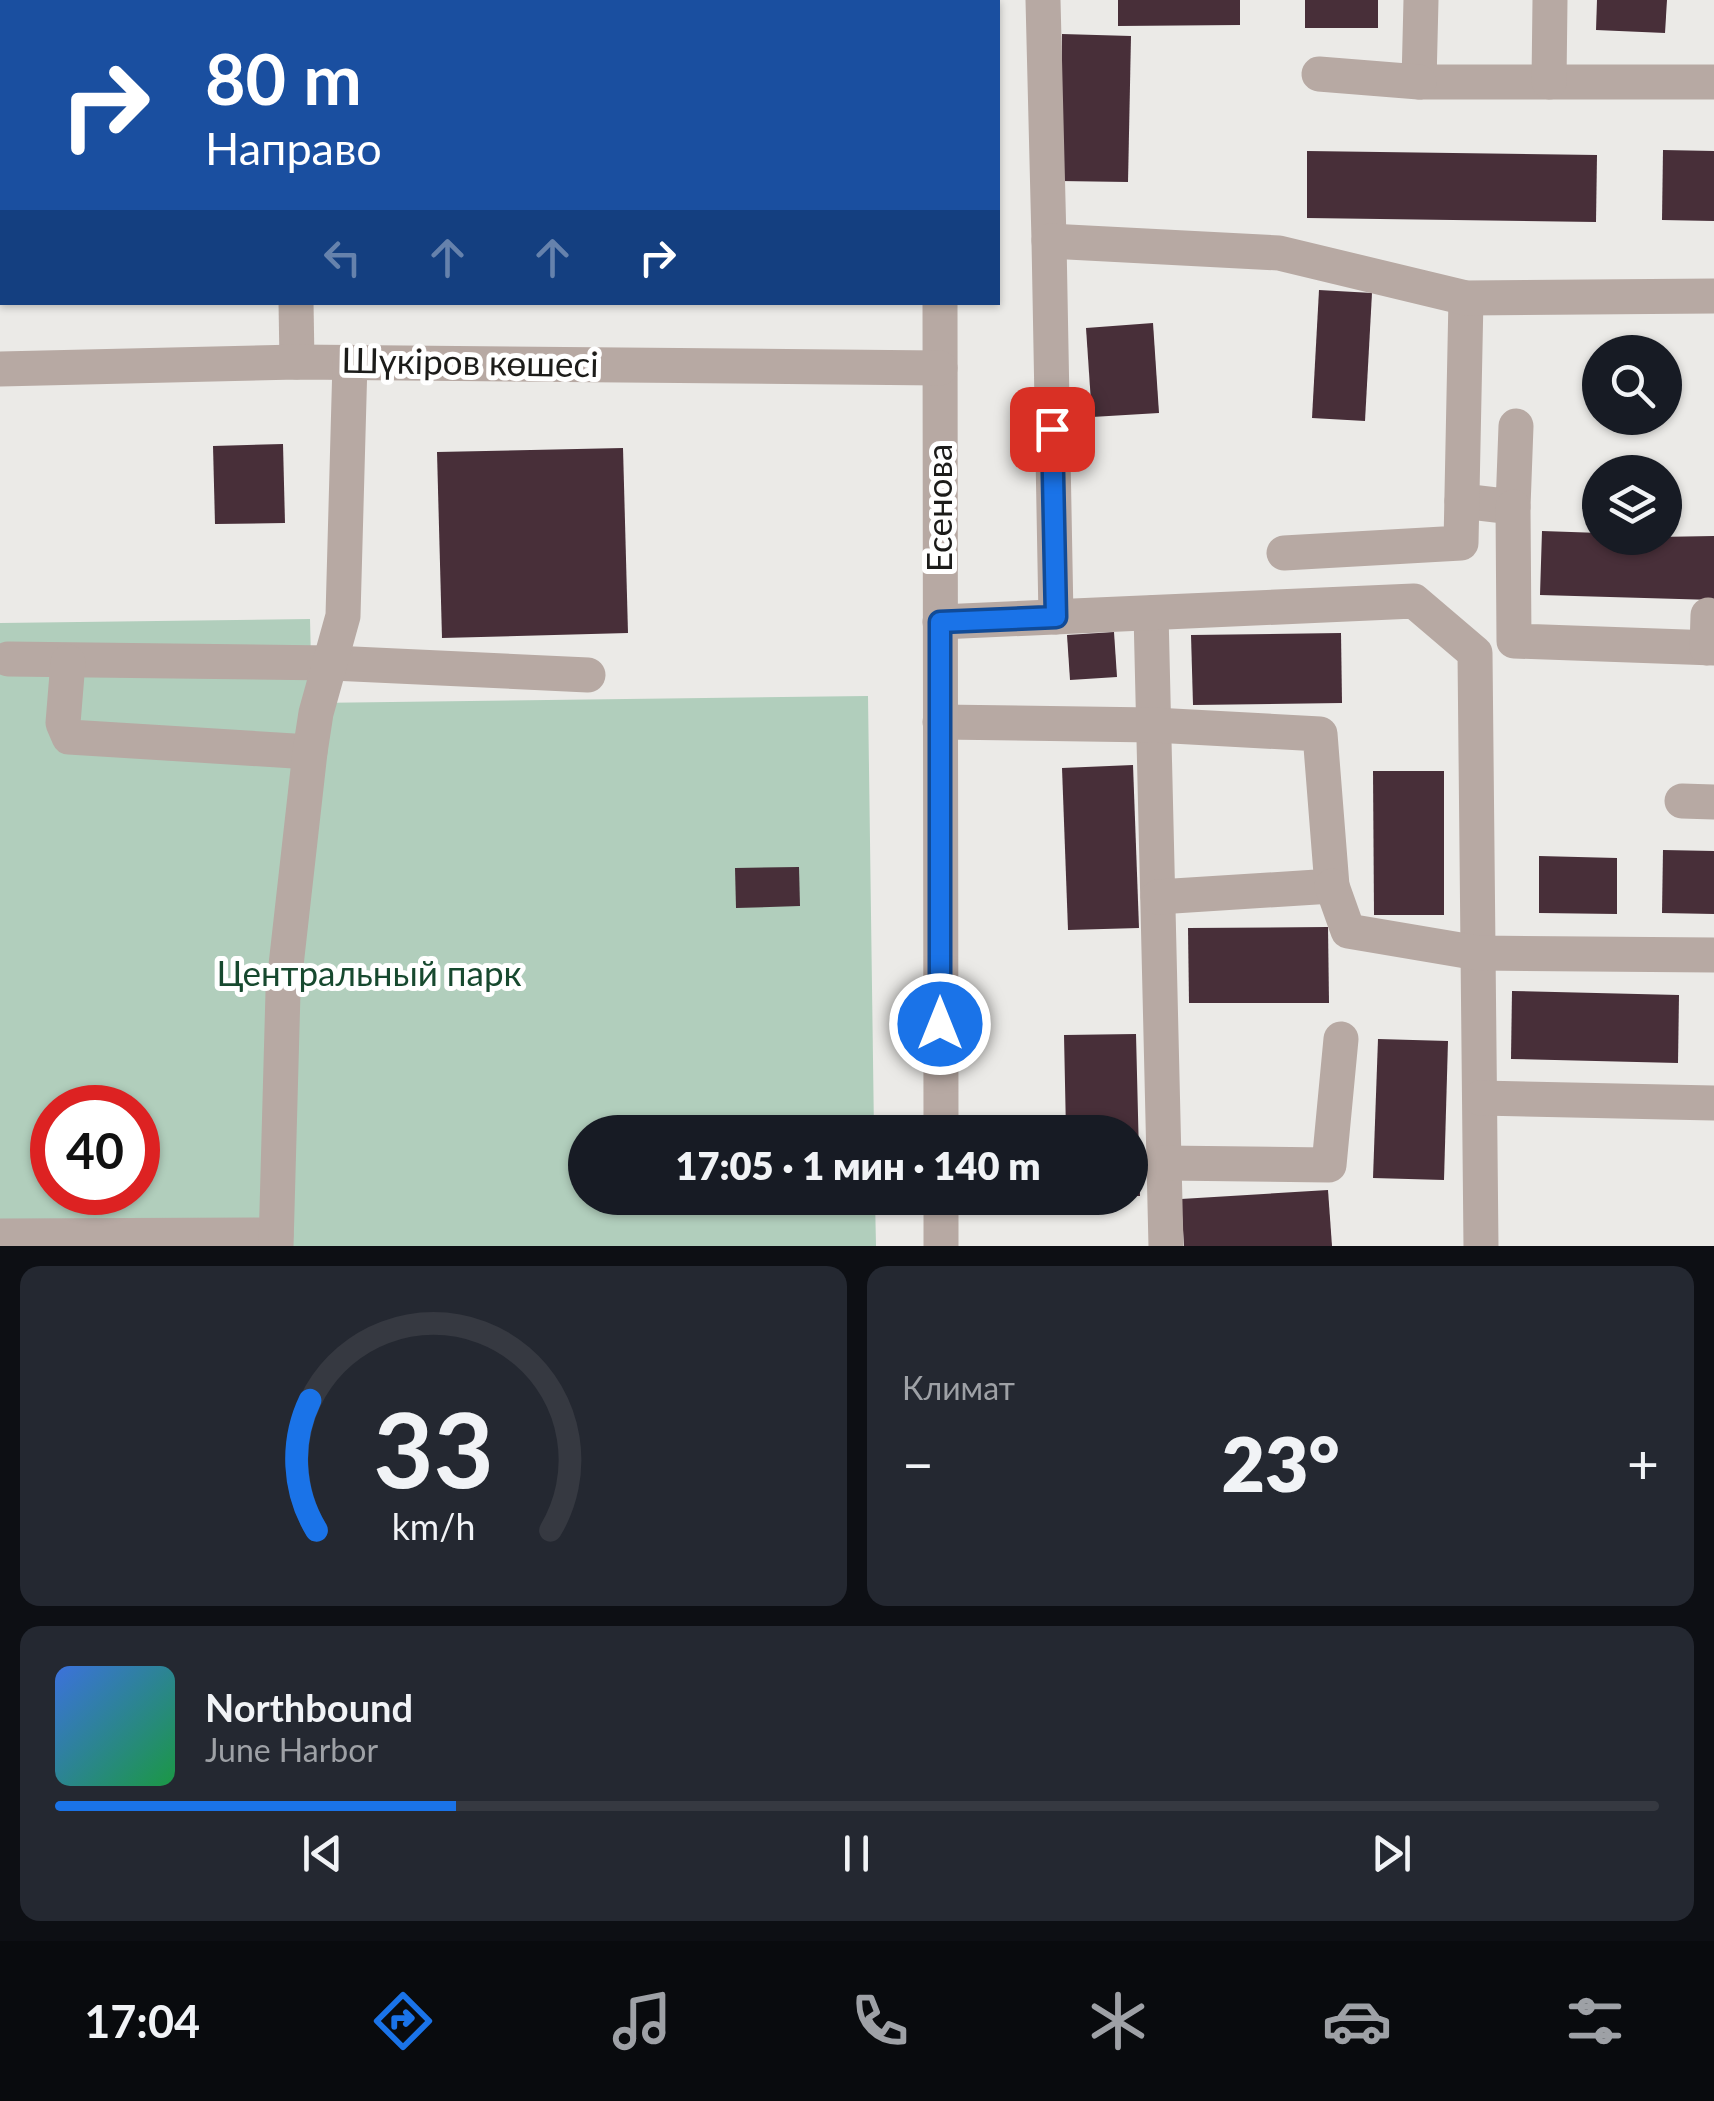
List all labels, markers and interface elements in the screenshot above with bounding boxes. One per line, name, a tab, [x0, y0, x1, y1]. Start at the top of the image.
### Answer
text: 80 m	[205, 36, 362, 120]
icon: right	[40, 40, 170, 170]
text: Направо	[205, 121, 382, 175]
icon: left	[315, 230, 370, 285]
icon: ahead	[420, 230, 475, 285]
icon: ahead	[525, 230, 580, 285]
icon: right	[630, 230, 685, 285]
map controls	[1582, 335, 1682, 555]
button: search	[1582, 335, 1682, 435]
street label: Шүкіров көшесі	[341, 338, 599, 384]
pin	[1010, 387, 1095, 472]
icon: arrive	[1025, 402, 1080, 457]
street label: Есенова	[917, 444, 959, 572]
button: layers	[1582, 455, 1682, 555]
park label: Центральный парк	[216, 951, 522, 993]
position arrow	[888, 972, 992, 1076]
speed limit sign: 40	[30, 1085, 160, 1215]
text: 17:05 · 1 мин · 140 m	[675, 1142, 1041, 1188]
text: Климат	[902, 1368, 1015, 1407]
text: 33	[373, 1385, 494, 1510]
text: 23°	[1221, 1418, 1340, 1508]
text: −	[902, 1430, 934, 1496]
text: +	[1627, 1430, 1659, 1496]
text: km/h	[392, 1505, 475, 1548]
text: Northbound	[205, 1684, 413, 1730]
text: June Harbor	[205, 1730, 378, 1769]
icon: previous	[295, 1826, 350, 1881]
icon: pause	[829, 1826, 884, 1881]
icon: next	[1364, 1826, 1419, 1881]
icon: directions	[368, 1986, 438, 2056]
icon: music	[607, 1986, 677, 2056]
icon: phone	[845, 1986, 915, 2056]
icon: climate	[1083, 1986, 1153, 2056]
icon: car	[1322, 1986, 1392, 2056]
icon: filters	[1560, 1986, 1630, 2056]
text: 17:04	[84, 1994, 200, 2048]

